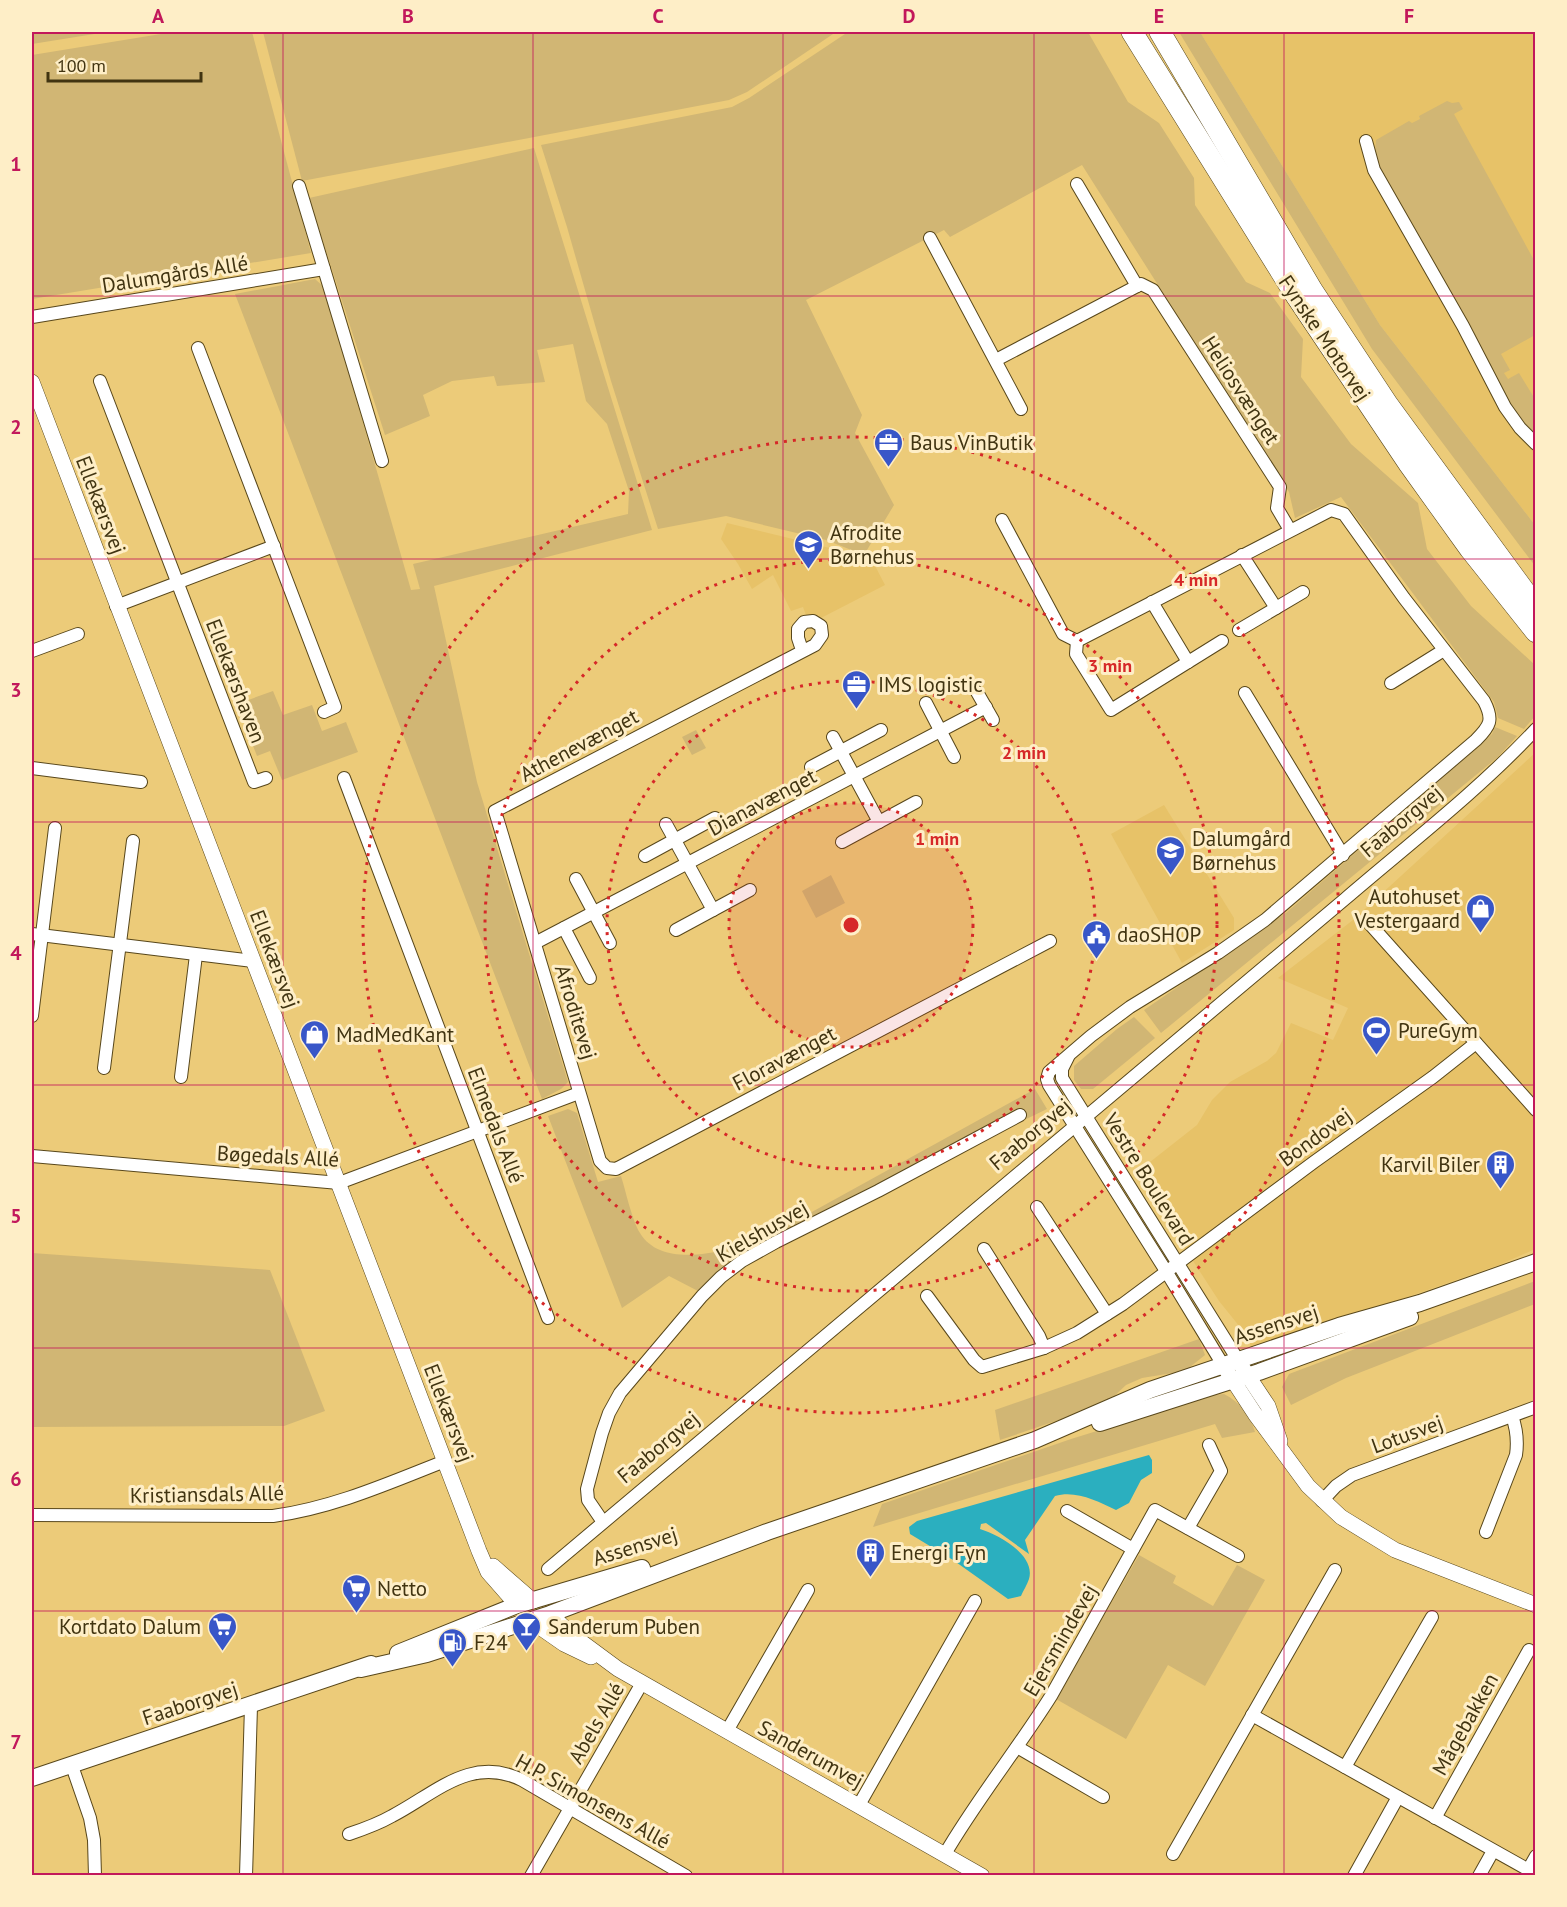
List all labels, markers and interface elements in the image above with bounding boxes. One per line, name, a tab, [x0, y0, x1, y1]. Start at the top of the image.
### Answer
text: A	[152, 3, 165, 29]
text: B	[402, 3, 414, 29]
text: C	[652, 3, 664, 29]
text: D	[903, 3, 916, 29]
text: E	[1154, 3, 1164, 29]
text: F	[1404, 3, 1414, 29]
scale bar	[48, 45, 201, 83]
text: 100 m	[57, 54, 106, 77]
text: 1	[10, 151, 22, 177]
street label: Dalumgårds Allé	[100, 249, 250, 299]
street label: Fynske Motorvej	[1273, 270, 1377, 406]
street label: Heliosvænget	[1196, 331, 1286, 449]
text: 2	[10, 414, 22, 440]
office icon: Baus VinButik	[873, 426, 905, 468]
place label: Baus VinButik	[910, 429, 1033, 456]
street label: Ellekærsvej	[70, 452, 132, 558]
place label: Afrodite Børnehus	[830, 519, 914, 570]
school or university icon: Afrodite Børnehus	[793, 528, 825, 570]
text: 4 min	[1174, 568, 1218, 591]
street label: Ellekærshaven	[200, 615, 272, 747]
text: 3 min	[1088, 654, 1132, 677]
office icon: IMS logistic	[841, 668, 873, 710]
place label: IMS logistic	[878, 671, 983, 698]
text: 3	[10, 677, 22, 703]
street label: Athenevænget	[515, 702, 643, 788]
text: 2 min	[1002, 741, 1046, 764]
street label: Dianavænget	[703, 762, 821, 842]
street label: Faaborgvej	[1354, 779, 1448, 863]
place label: Dalumgård Børnehus	[1192, 825, 1291, 876]
text: 1 min	[915, 827, 959, 850]
school or university icon: Dalumgård Børnehus	[1155, 834, 1187, 876]
place label: Autohuset Vestergaard	[1354, 883, 1460, 934]
shop icon: Autohuset Vestergaard	[1465, 892, 1497, 934]
street label: Ellekærsvej	[244, 906, 306, 1012]
centre of rings	[841, 915, 861, 935]
public building icon: daoSHOP	[1080, 918, 1112, 960]
place label: daoSHOP	[1117, 921, 1201, 948]
text: 4	[10, 940, 22, 966]
street label: Afroditevej	[549, 961, 603, 1063]
sports icon: PureGym	[1361, 1014, 1393, 1056]
place label: PureGym	[1398, 1017, 1478, 1044]
shop icon: MadMedKant	[299, 1018, 331, 1060]
street label: Floravænget	[728, 1020, 840, 1096]
place label: MadMedKant	[336, 1021, 454, 1048]
street label: Elmedals Allé	[462, 1063, 530, 1187]
street label: Faaborgvej	[983, 1092, 1077, 1176]
street label: Bondovej	[1273, 1102, 1357, 1172]
street label: Vestre Boulevard	[1097, 1107, 1200, 1250]
street label: Bøgedals Allé	[216, 1139, 340, 1173]
building icon: Karvil Biler	[1485, 1148, 1517, 1190]
place label: Karvil Biler	[1381, 1151, 1480, 1178]
street label: Kielshusvej	[711, 1194, 813, 1268]
text: 5	[10, 1203, 22, 1229]
street label: Assensvej	[1230, 1298, 1322, 1350]
street label: Ellekærsvej	[418, 1360, 480, 1466]
street label: Faaborgvej	[611, 1405, 705, 1489]
street label: Lotusvej	[1367, 1409, 1447, 1459]
text: 6	[10, 1466, 22, 1492]
street label: Kristiansdals Allé	[130, 1479, 284, 1509]
street label: Assensvej	[589, 1520, 681, 1572]
building icon: Energi Fyn	[854, 1536, 886, 1578]
place label: Energi Fyn	[891, 1539, 986, 1566]
supermarket icon: Netto	[340, 1572, 372, 1614]
place label: Netto	[377, 1575, 427, 1602]
street label: Ejersmindevej	[1017, 1579, 1103, 1701]
supermarket icon: Kortdato Dalum	[206, 1610, 238, 1652]
bar icon: Sanderum Puben	[511, 1610, 543, 1652]
place label: Kortdato Dalum	[59, 1613, 201, 1640]
place label: Sanderum Puben	[548, 1613, 700, 1640]
fuel station icon: F24	[437, 1626, 469, 1668]
place label: F24	[474, 1629, 508, 1656]
street label: Mågebakken	[1426, 1668, 1504, 1780]
street label: Faaborgvej	[139, 1675, 241, 1731]
street label: Abels Allé	[562, 1678, 630, 1768]
street label: Sanderumvej	[753, 1714, 869, 1794]
text: 7	[10, 1729, 22, 1755]
street label: H.P. Simonsens Allé	[511, 1747, 675, 1855]

